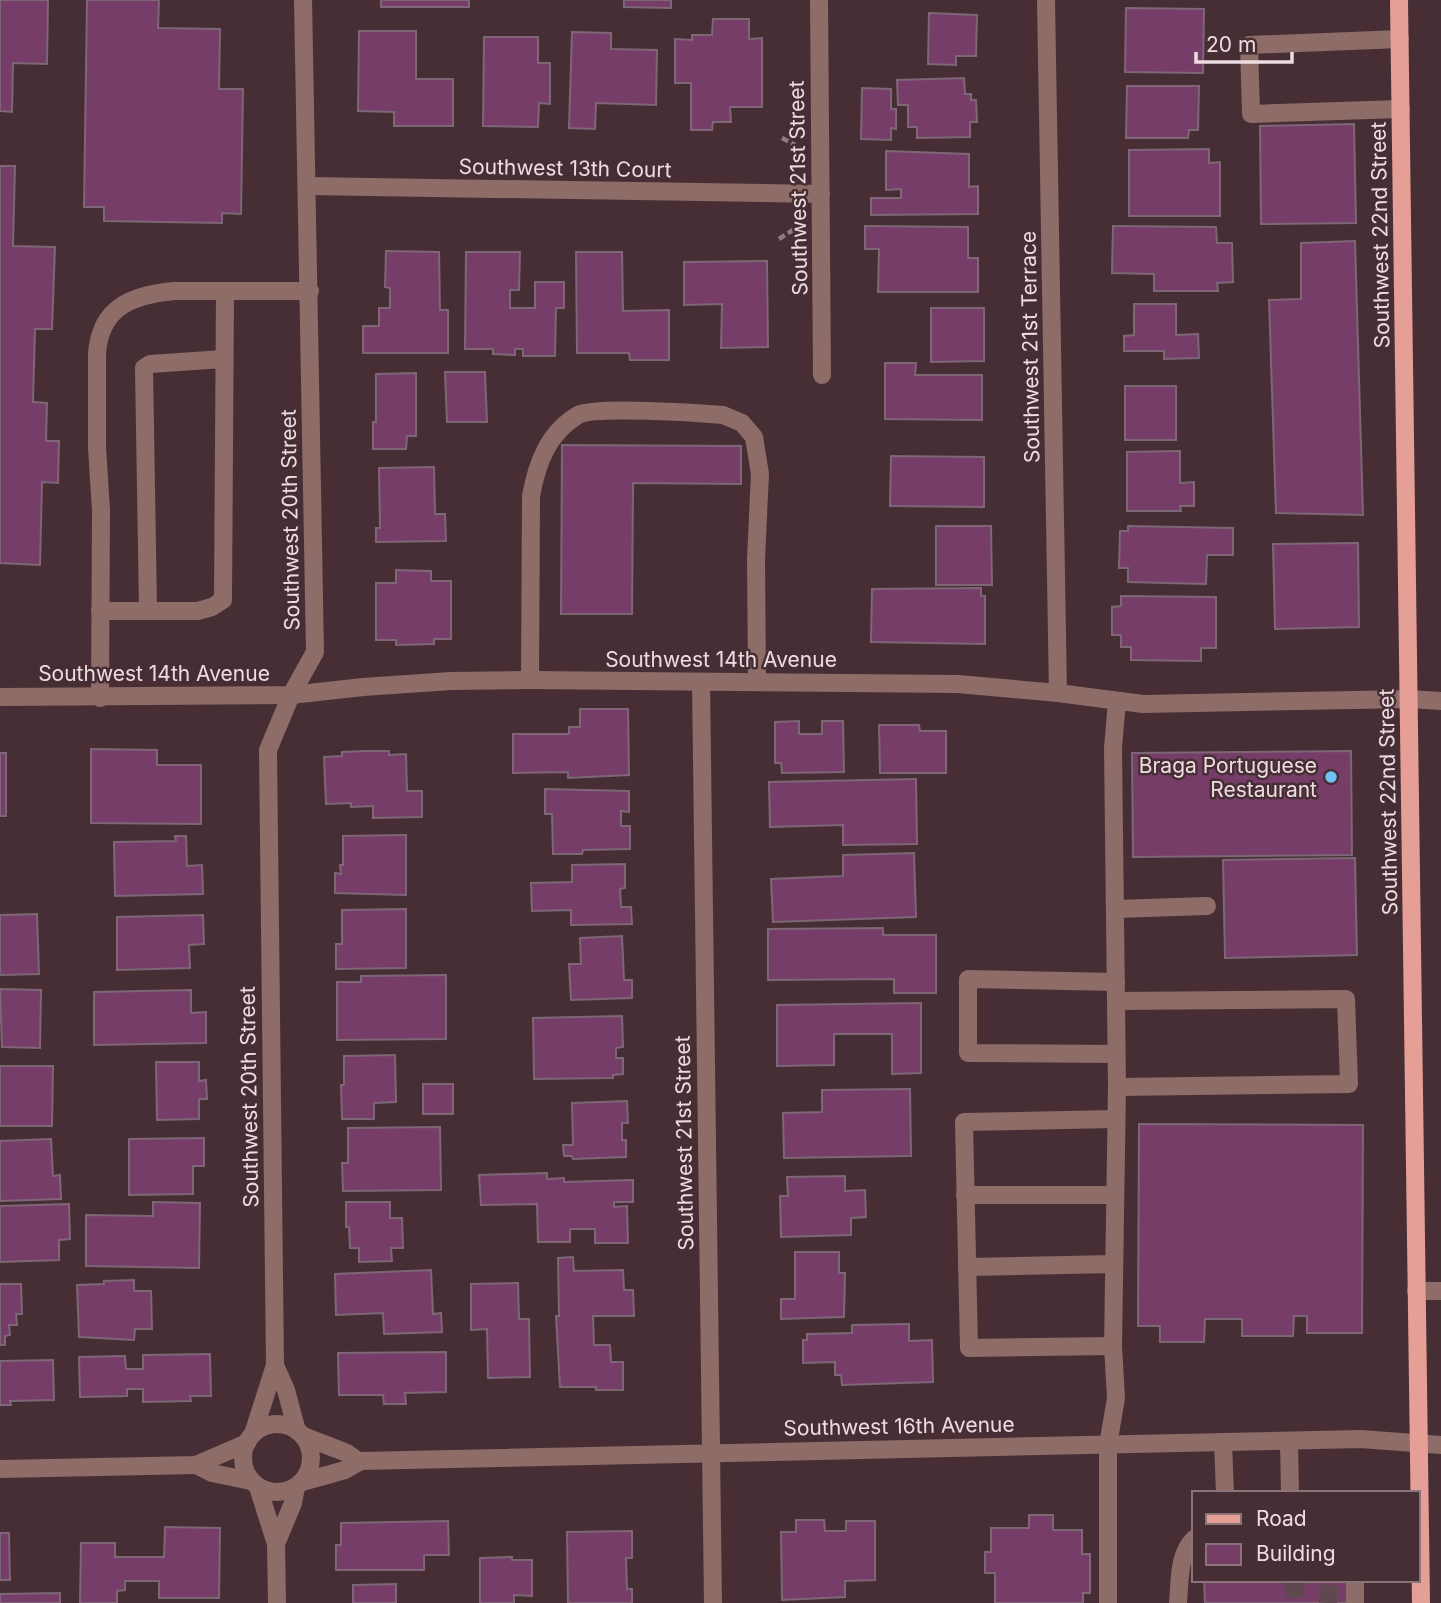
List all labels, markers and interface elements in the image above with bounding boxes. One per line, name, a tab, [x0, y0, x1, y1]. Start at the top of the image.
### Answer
scale bar	[1196, 21, 1292, 65]
text: 20 m	[1206, 32, 1256, 57]
street label: Southwest 21st Street	[784, 80, 812, 296]
street label: Southwest 22nd Street	[1366, 121, 1394, 349]
street label: Southwest 13th Court	[458, 154, 672, 182]
street label: Southwest 21st Terrace	[1015, 231, 1045, 463]
street label: Southwest 20th Street	[276, 409, 304, 631]
street label: Southwest 14th Avenue	[605, 647, 837, 672]
street label: Southwest 14th Avenue	[38, 661, 270, 686]
street label: Southwest 22nd Street	[1374, 688, 1402, 916]
place label: Braga Portuguese Restaurant	[1139, 753, 1317, 802]
marker: Braga Portuguese Restaurant	[1323, 769, 1339, 785]
street label: Southwest 20th Street	[235, 986, 263, 1208]
street label: Southwest 21st Street	[670, 1035, 698, 1251]
street label: Southwest 16th Avenue	[783, 1411, 1015, 1441]
legend	[1192, 1491, 1420, 1582]
text: Road	[1256, 1506, 1307, 1531]
text: Building	[1256, 1541, 1336, 1566]

